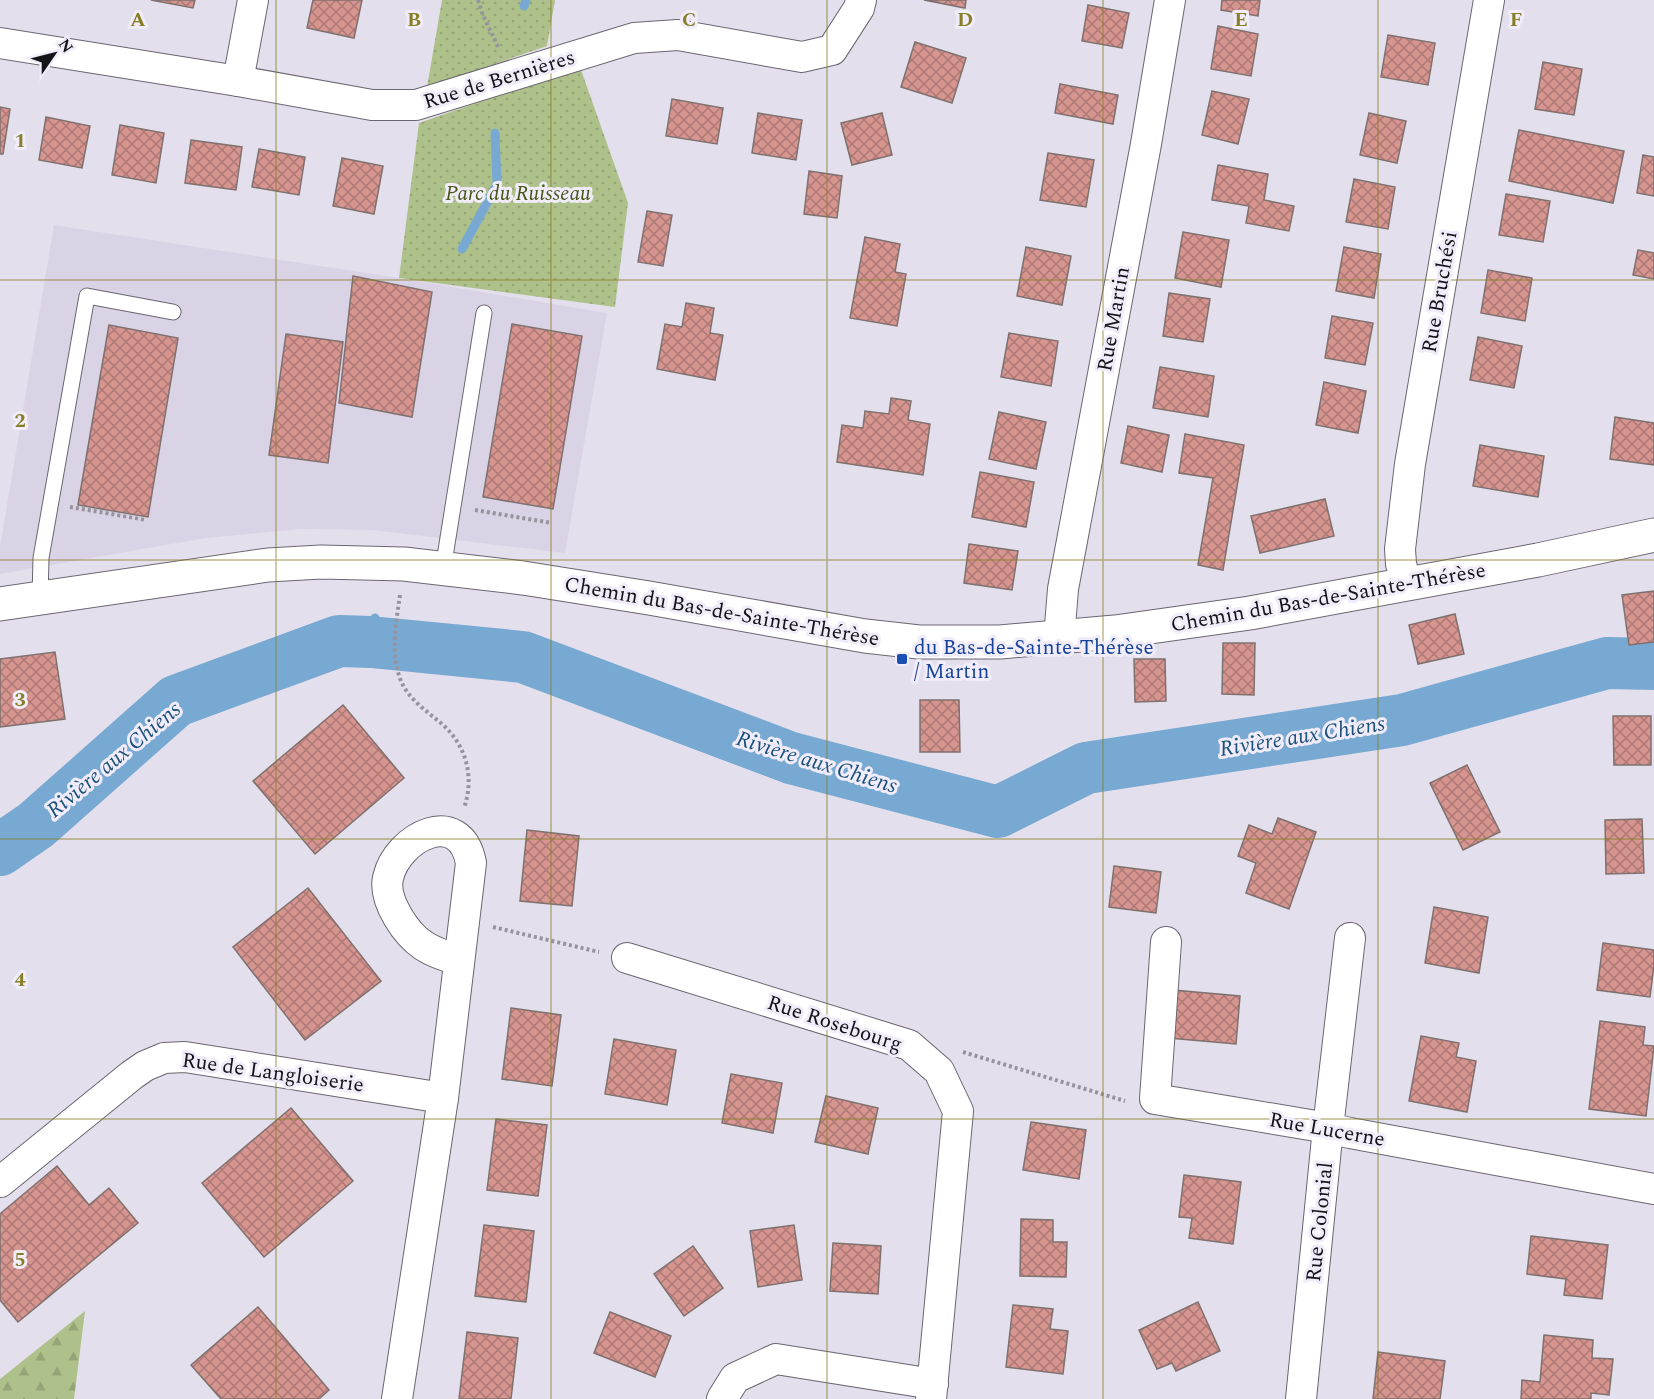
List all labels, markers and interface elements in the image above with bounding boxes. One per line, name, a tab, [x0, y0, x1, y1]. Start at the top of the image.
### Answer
text: A	[130, 5, 146, 35]
text: B	[407, 5, 421, 35]
text: C	[682, 5, 696, 35]
text: D	[957, 5, 973, 35]
text: E	[1234, 5, 1248, 35]
text: F	[1510, 5, 1522, 35]
north arrow	[24, 24, 84, 84]
text: N	[52, 34, 79, 58]
street label: Rue de Bernières	[419, 42, 579, 118]
text: 1	[14, 126, 26, 156]
park label: Parc du Ruisseau	[445, 178, 591, 210]
street label: Rue Bruchési	[1414, 229, 1466, 356]
street label: Rue Martin	[1089, 264, 1139, 374]
text: 2	[14, 406, 26, 436]
street label: Chemin du Bas-de-Sainte-Thérèse	[1168, 554, 1488, 641]
street label: Chemin du Bas-de-Sainte-Thérèse	[562, 568, 882, 655]
place label: du Bas-de-Sainte-Thérèse / Martin	[914, 632, 1154, 688]
marker: du Bas-de-Sainte-Thérèse / Martin	[895, 652, 909, 666]
text: 3	[14, 685, 26, 715]
water label: Rivière aux Chiens	[39, 694, 189, 826]
water label: Rivière aux Chiens	[1217, 707, 1387, 766]
water label: Rivière aux Chiens	[732, 722, 901, 803]
text: 4	[14, 965, 26, 995]
street label: Rue Rosebourg	[763, 987, 906, 1061]
street label: Rue de Langloiserie	[180, 1044, 366, 1102]
street label: Rue Lucerne	[1266, 1104, 1387, 1156]
street label: Rue Colonial	[1298, 1161, 1342, 1284]
text: 5	[14, 1245, 26, 1275]

